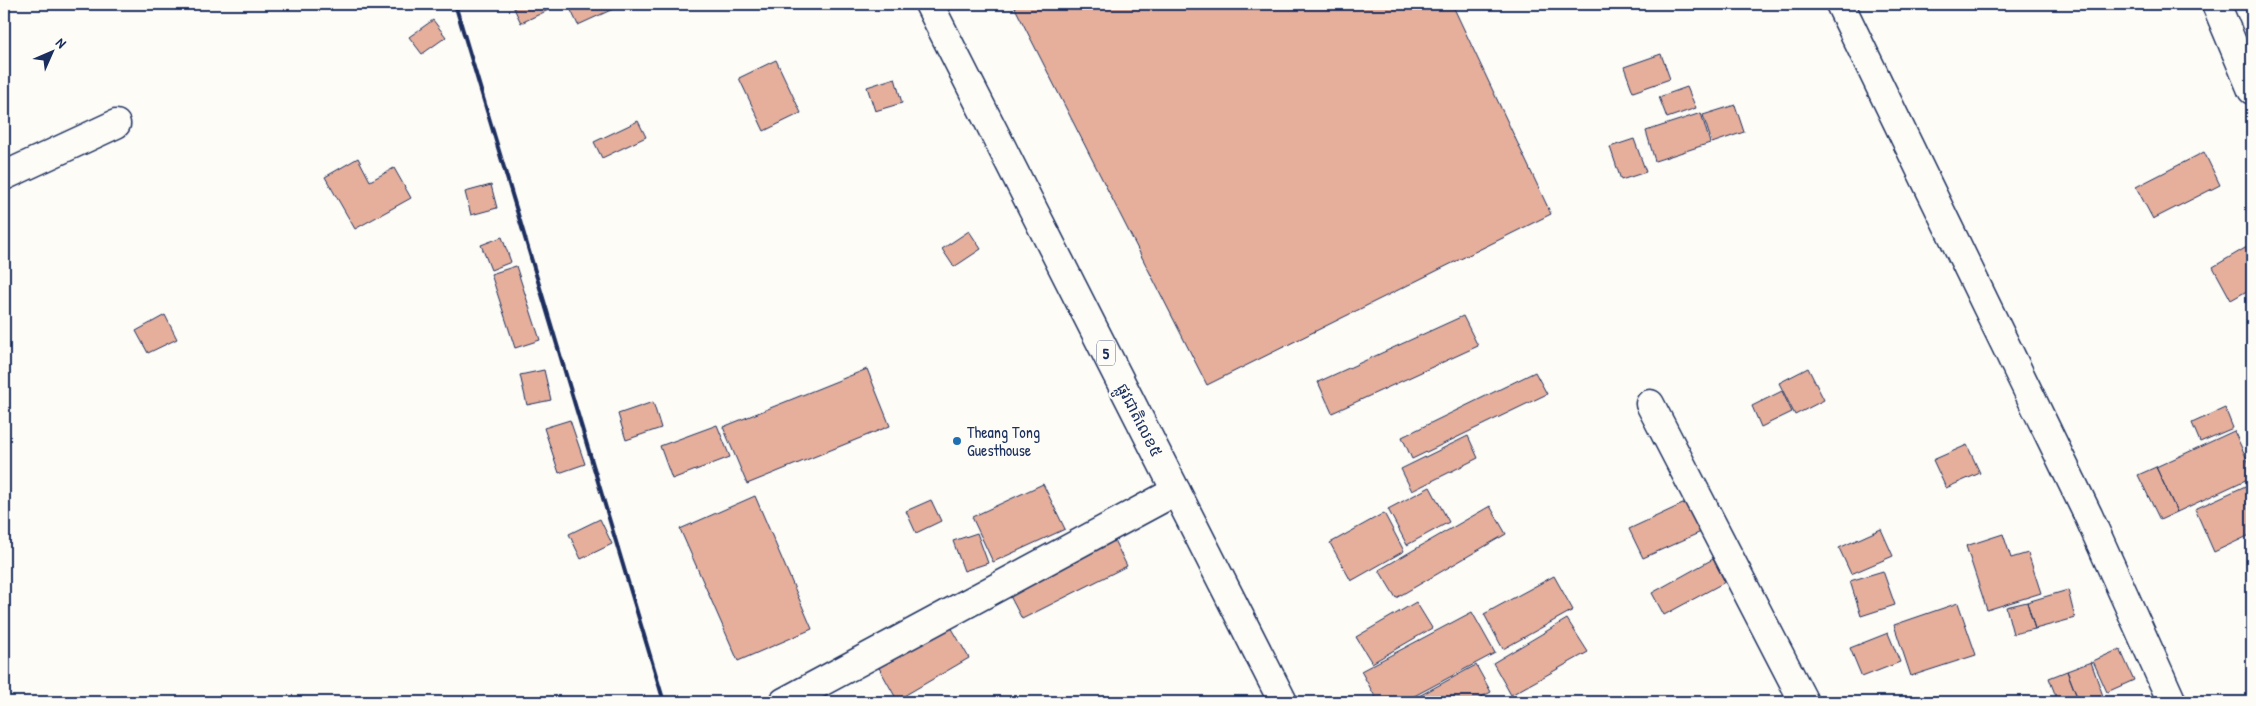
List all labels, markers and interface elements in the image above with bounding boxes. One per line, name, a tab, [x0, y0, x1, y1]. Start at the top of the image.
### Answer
north arrow	[28, 28, 78, 78]
text: N	[52, 33, 71, 52]
road number: 5	[1097, 340, 1115, 366]
street label: ផ្លូវជាតិលេខ៥	[1109, 379, 1168, 462]
place label: Theang Tong Guesthouse	[967, 421, 1040, 461]
marker: Theang Tong Guesthouse	[951, 435, 963, 447]

